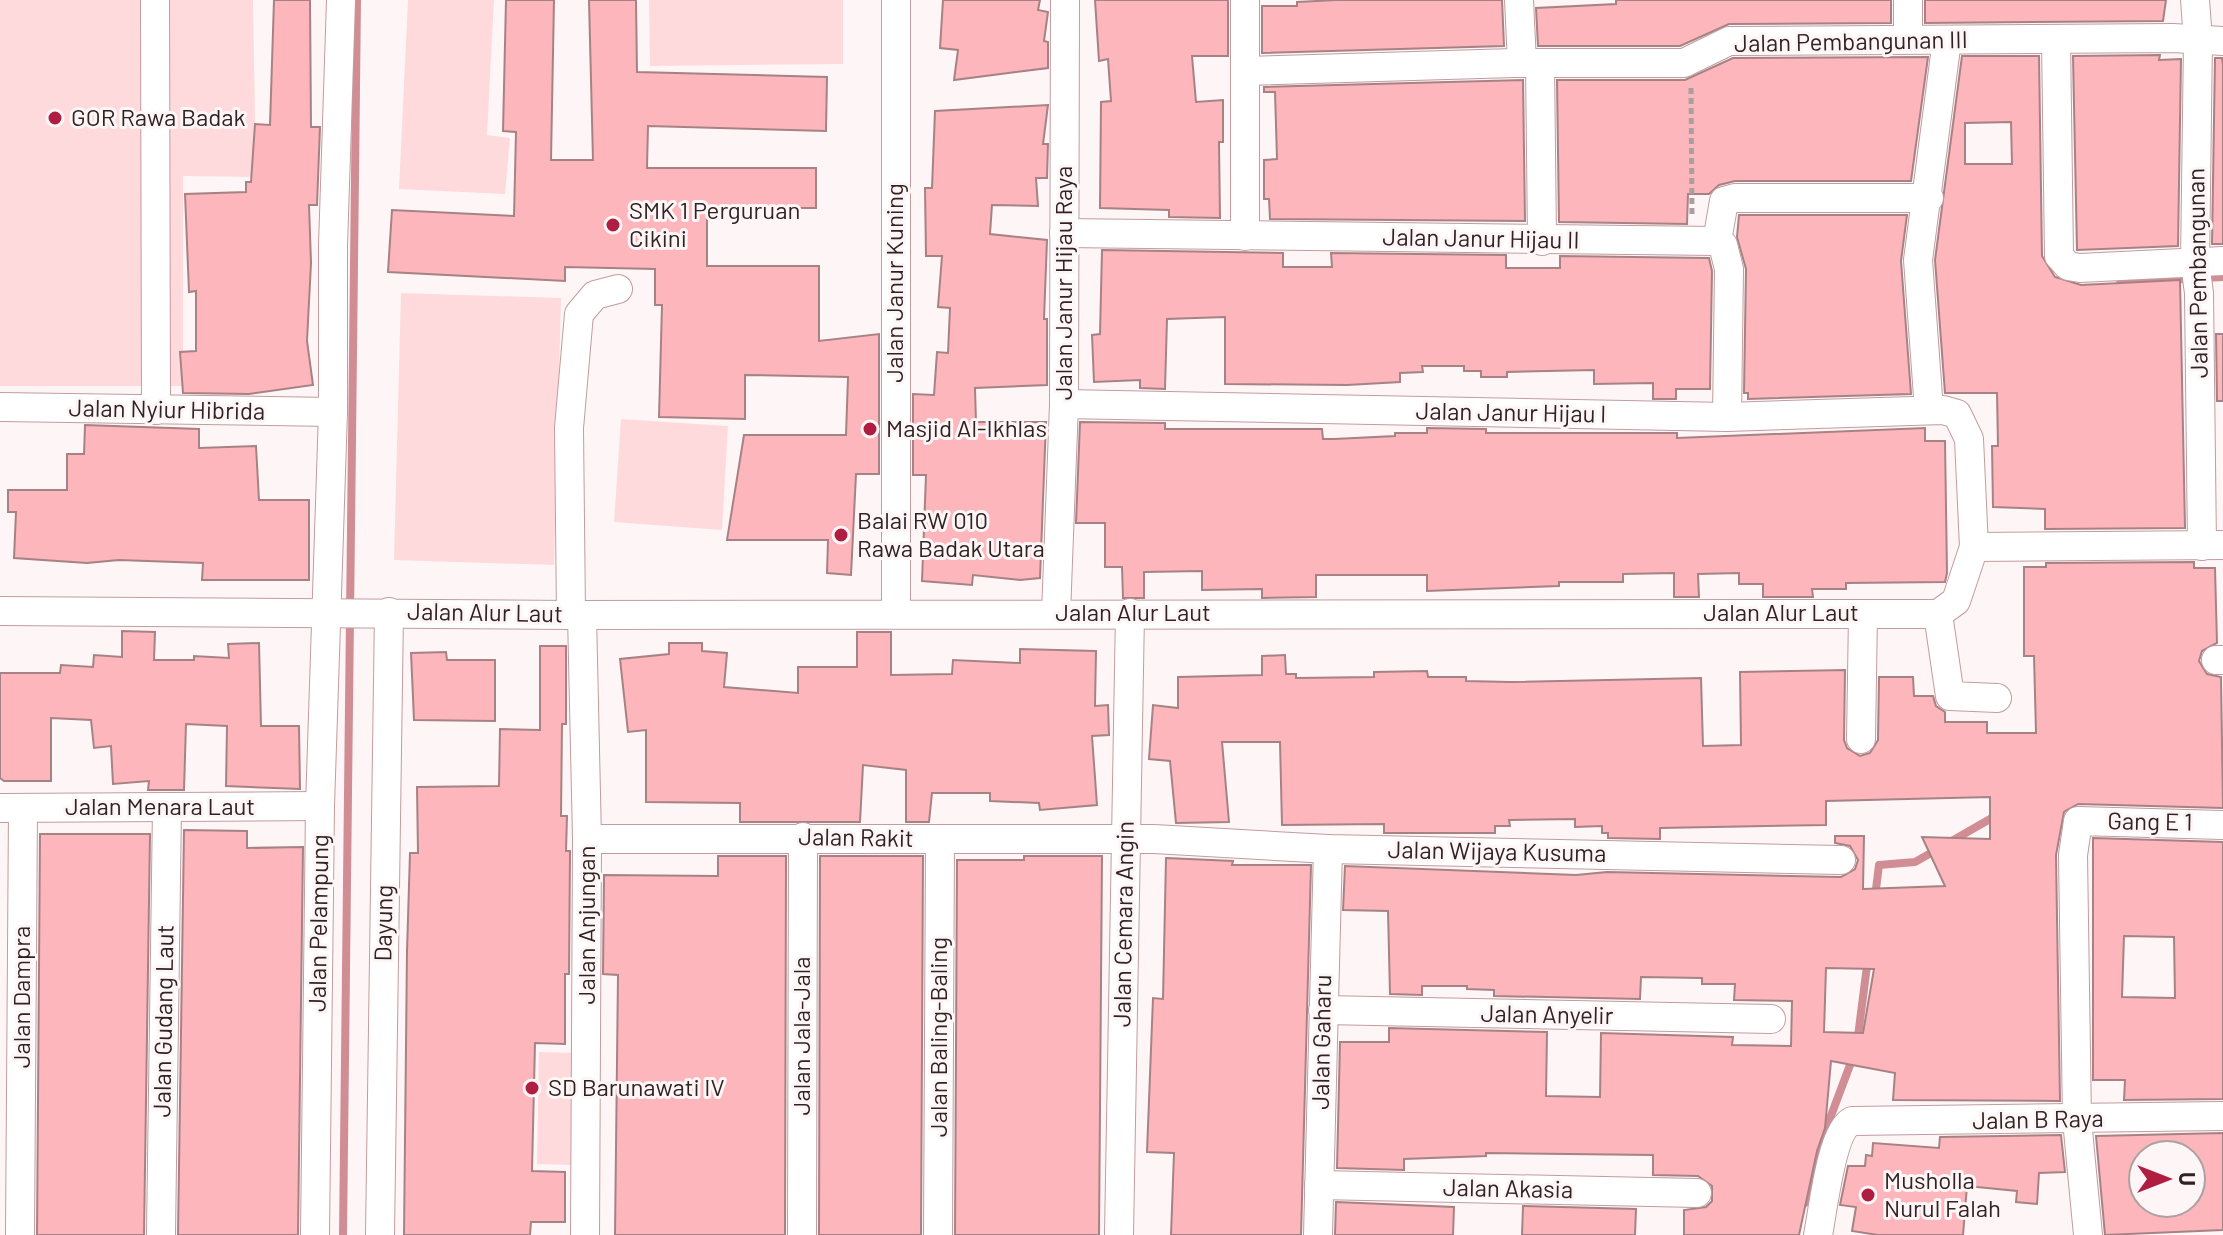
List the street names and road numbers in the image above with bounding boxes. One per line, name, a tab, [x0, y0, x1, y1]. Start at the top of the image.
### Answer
street label: Jalan Pembangunan III	[1734, 24, 1968, 57]
street label: Jalan Janur Hijau Raya	[1048, 166, 1077, 400]
street label: Jalan Pembangunan	[2180, 168, 2213, 378]
street label: Jalan Janur Kuning	[879, 183, 908, 383]
street label: Jalan Janur Hijau II	[1382, 221, 1580, 254]
street label: Jalan Nyiur Hibrida	[68, 392, 266, 425]
street label: Jalan Janur Hijau I	[1415, 395, 1607, 428]
street label: Jalan Alur Laut	[407, 596, 563, 627]
street label: Jalan Alur Laut	[1055, 597, 1211, 626]
street label: Jalan Alur Laut	[1703, 597, 1859, 626]
street label: Jalan Menara Laut	[65, 791, 255, 820]
street label: Gang E 1	[2107, 805, 2193, 836]
street label: Jalan Rakit	[798, 821, 914, 852]
street label: Jalan Cemara Angin	[1106, 821, 1139, 1027]
street label: Jalan Pelampung	[301, 834, 334, 1012]
street label: Jalan Wijaya Kusuma	[1387, 834, 1607, 867]
street label: Jalan Anjungan	[571, 846, 600, 1004]
street label: Dayung	[367, 884, 398, 961]
street label: Jalan Gudang Laut	[146, 924, 179, 1118]
street label: Jalan Dampra	[6, 926, 35, 1068]
street label: Jalan Baling-Baling	[923, 937, 952, 1137]
street label: Jalan Jala-Jala	[786, 957, 815, 1115]
street label: Jalan Gaharu	[1305, 974, 1336, 1110]
street label: Jalan Anyelir	[1480, 998, 1614, 1029]
street label: Jalan B Raya	[1972, 1103, 2104, 1134]
street label: Jalan Akasia	[1443, 1172, 1573, 1203]

